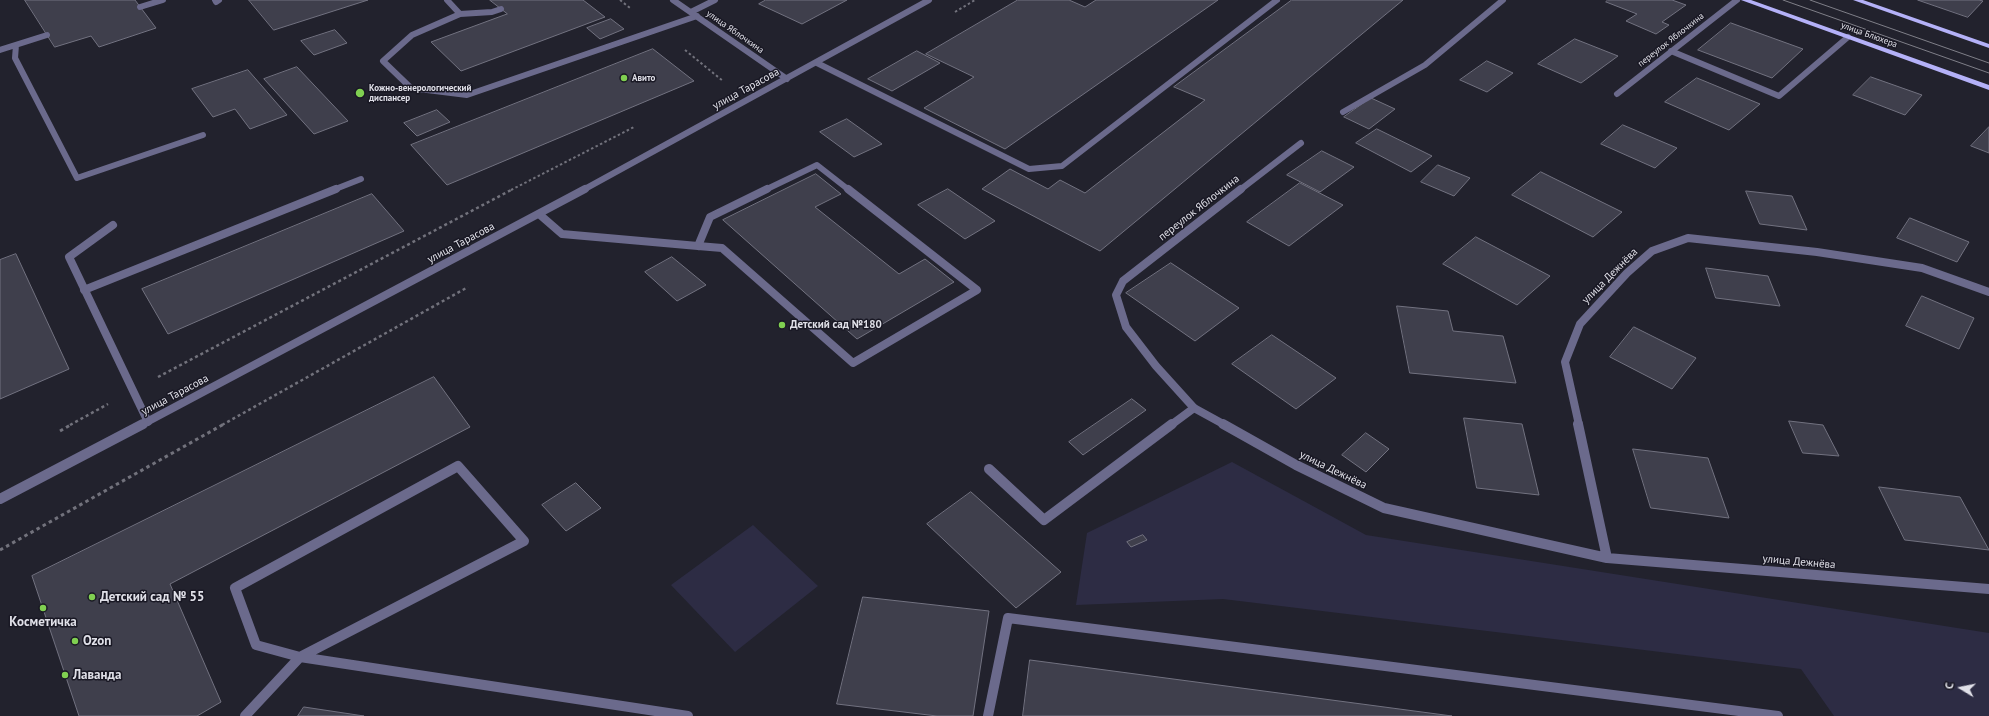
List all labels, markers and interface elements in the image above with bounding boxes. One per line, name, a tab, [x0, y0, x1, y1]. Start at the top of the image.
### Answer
street label: улица Яблочкина	[704, 8, 766, 56]
street label: переулок Яблочкина	[1636, 11, 1706, 69]
street label: улица Блюхера	[1839, 20, 1899, 50]
street label: улица Тарасова	[710, 65, 782, 113]
marker: Авито	[619, 73, 629, 83]
place label: Авито	[632, 73, 655, 83]
place label: Кожно-венерологический диспансер	[369, 83, 471, 104]
marker: Кожно-венерологический диспансер	[354, 87, 366, 99]
street label: переулок Яблочкина	[1156, 172, 1242, 244]
street label: улица Тарасова	[425, 220, 497, 266]
street label: улица Дежнёва	[1579, 245, 1641, 307]
place label: Детский сад №180	[790, 318, 882, 332]
marker: Детский сад №180	[777, 320, 787, 330]
street label: улица Тарасова	[139, 372, 211, 418]
street label: улица Дежнёва	[1297, 448, 1369, 492]
street label: улица Дежнёва	[1762, 552, 1836, 572]
place label: Детский сад № 55	[100, 589, 204, 605]
marker: Детский сад № 55	[87, 592, 97, 602]
marker: Косметичка	[38, 603, 48, 613]
place label: Косметичка	[9, 614, 77, 630]
place label: Ozon	[83, 633, 111, 649]
marker: Ozon	[70, 636, 80, 646]
place label: Лаванда	[73, 667, 121, 683]
north arrow	[1941, 668, 1981, 708]
marker: Лаванда	[60, 670, 70, 680]
text: С	[1942, 682, 1957, 690]

